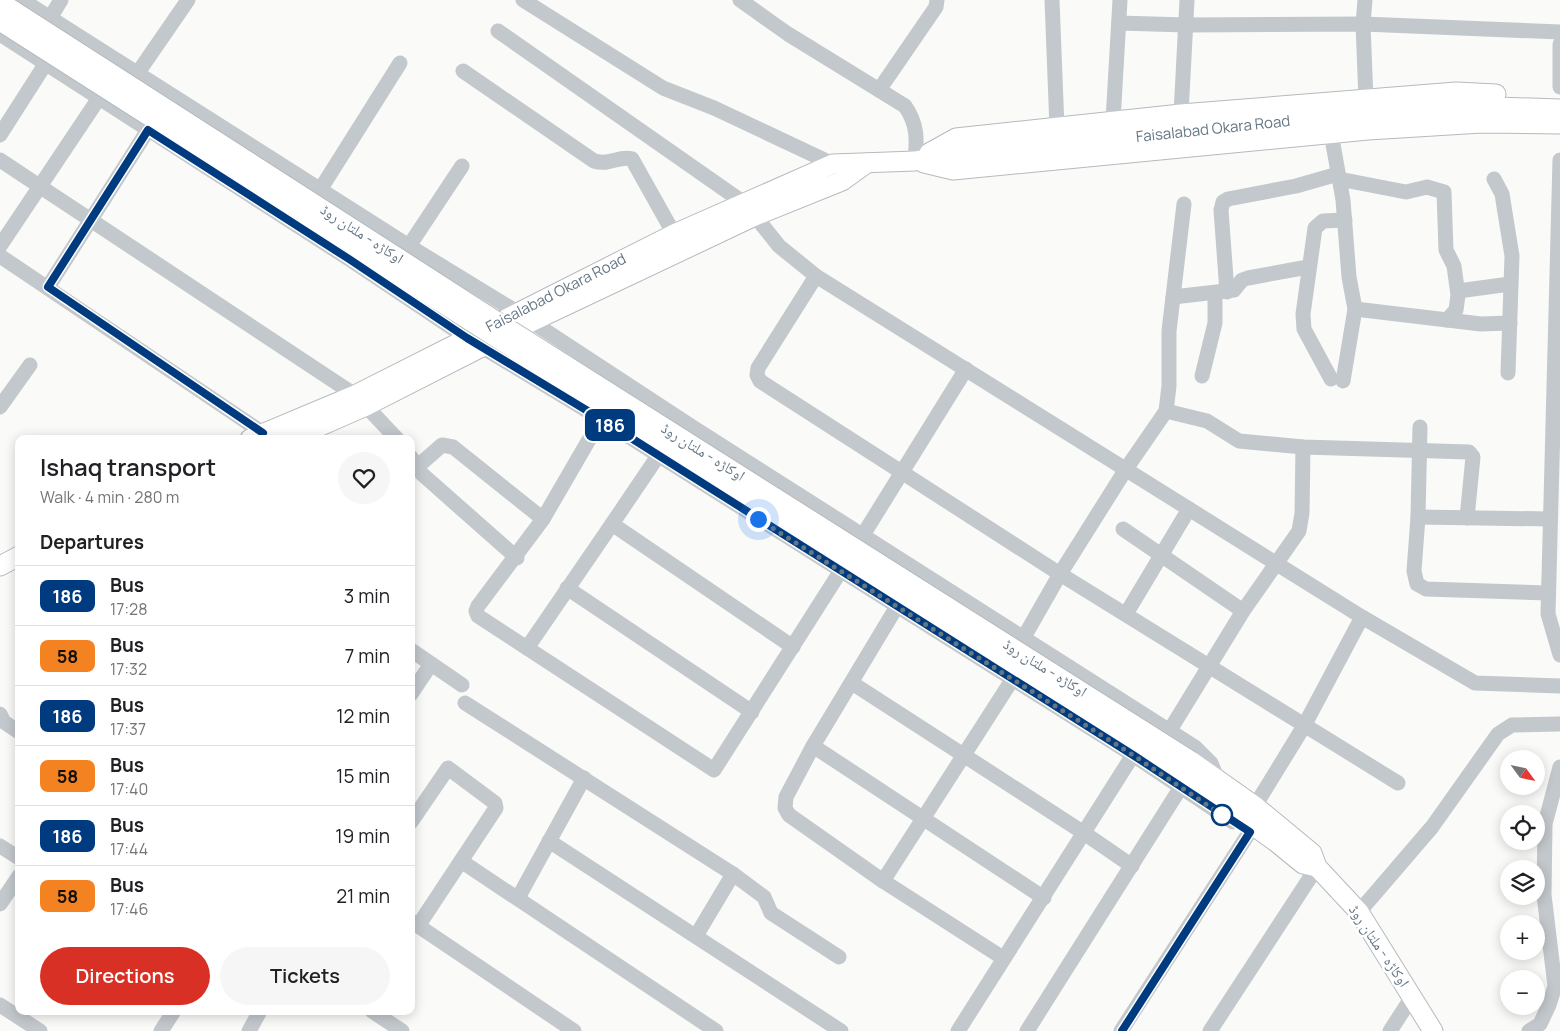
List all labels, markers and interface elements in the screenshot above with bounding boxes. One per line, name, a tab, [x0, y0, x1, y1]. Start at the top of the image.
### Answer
street label: Faisalabad Okara Road	[1135, 110, 1291, 147]
street label: اوکاڑہ - ملتان روڈ	[317, 199, 408, 268]
street label: Faisalabad Okara Road	[482, 248, 630, 337]
line badge: 186	[581, 409, 639, 441]
text: 186	[595, 413, 625, 437]
street label: اوکاڑہ - ملتان روڈ	[657, 417, 749, 486]
text: Ishaq transport	[40, 450, 216, 483]
button: heart	[338, 452, 390, 504]
text: Walk · 4 min · 280 m	[40, 486, 179, 508]
your location	[746, 507, 771, 532]
text: Departures	[40, 529, 144, 555]
text: Bus	[110, 572, 144, 598]
text: 3 min	[344, 583, 390, 609]
text: 186	[52, 584, 83, 608]
text: 17:28	[110, 598, 147, 620]
text: Bus	[110, 632, 144, 658]
street label: اوکاڑہ - ملتان روڈ	[999, 633, 1091, 702]
text: 7 min	[345, 643, 390, 669]
text: 58	[57, 644, 78, 668]
text: 17:32	[110, 658, 147, 680]
text: Bus	[110, 692, 144, 718]
text: 12 min	[336, 703, 390, 729]
text: 186	[52, 704, 83, 728]
text: 17:37	[110, 718, 146, 740]
north arrow	[1500, 750, 1545, 795]
map controls	[1500, 750, 1545, 1015]
text: Bus	[110, 752, 144, 778]
text: 15 min	[336, 763, 390, 789]
text: 58	[57, 764, 78, 788]
text: 17:40	[110, 778, 148, 800]
unlabelled marker	[1211, 804, 1233, 826]
button: locate	[1500, 805, 1545, 850]
text: Bus	[110, 812, 144, 838]
text: 19 min	[335, 823, 390, 849]
text: 186	[52, 824, 83, 848]
text: 17:44	[110, 838, 148, 860]
button: layers	[1500, 860, 1545, 905]
text: Bus	[110, 872, 144, 898]
text: 21 min	[336, 883, 390, 909]
text: 58	[57, 884, 78, 908]
text: 17:46	[110, 898, 148, 920]
street label: اوکاڑہ - ملتان روڈ	[1344, 900, 1415, 991]
button: +	[1500, 915, 1545, 960]
button: Directions	[40, 947, 210, 1005]
button: Tickets	[220, 947, 390, 1005]
button: −	[1500, 970, 1545, 1015]

